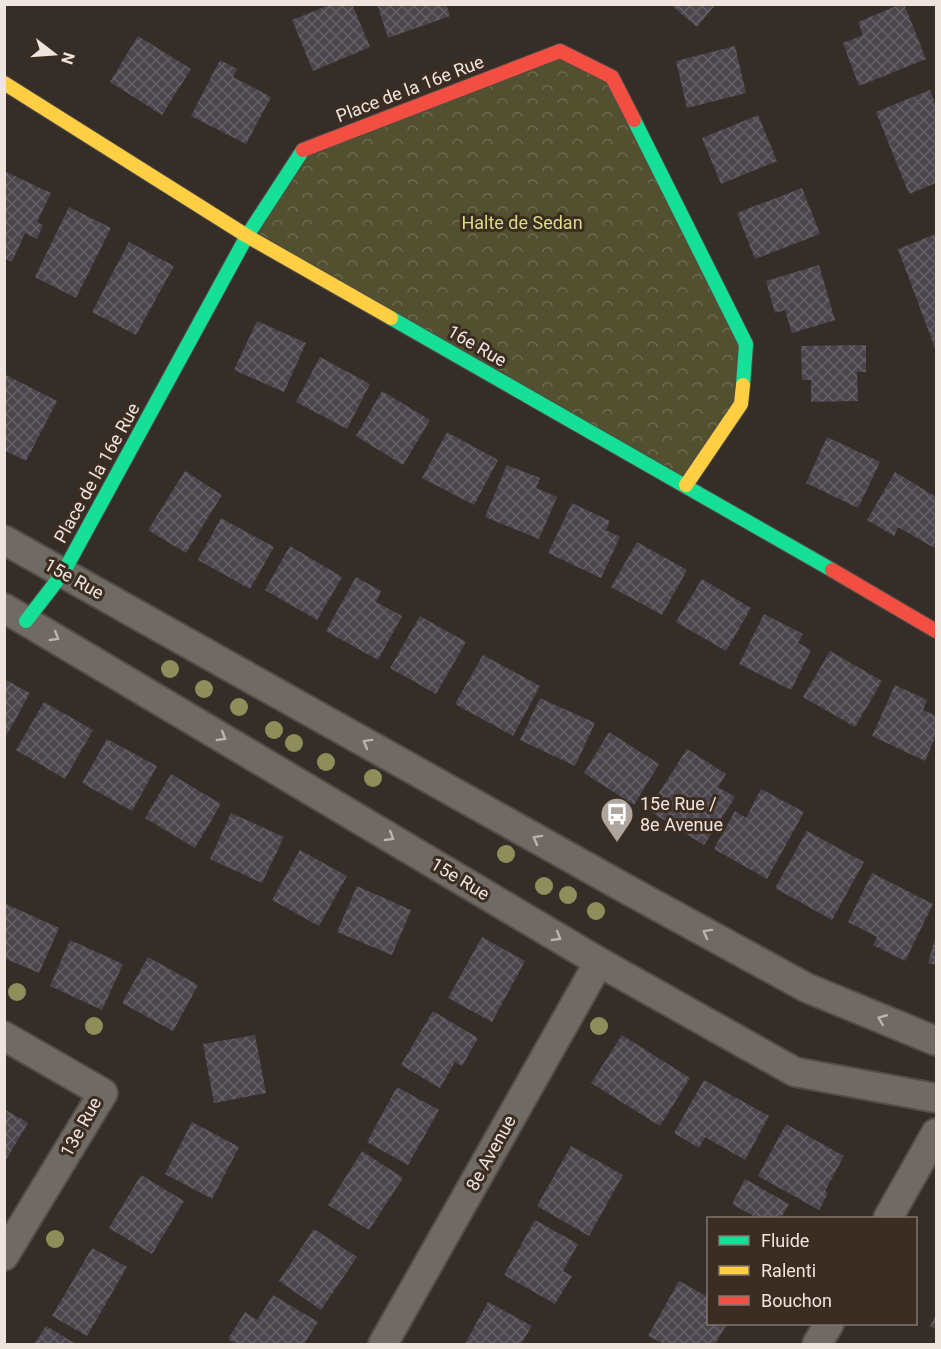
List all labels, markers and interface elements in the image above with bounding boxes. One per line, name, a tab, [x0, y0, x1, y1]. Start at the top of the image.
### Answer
north arrow	[24, 24, 84, 84]
text: N	[57, 50, 79, 66]
street label: Place de la 16e Rue	[333, 51, 487, 126]
park label: Halte de Sedan	[461, 212, 583, 233]
street label: 16e Rue	[444, 320, 511, 371]
street label: Place de la 16e Rue	[49, 399, 144, 546]
street label: 15e Rue	[41, 554, 108, 603]
one-way arrow	[49, 630, 59, 642]
one-way arrow	[216, 730, 226, 742]
one-way arrow	[362, 739, 373, 751]
place label: 15e Rue / 8e Avenue	[640, 793, 723, 835]
bus stop icon: 15e Rue / 8e Avenue	[599, 796, 635, 843]
one-way arrow	[384, 830, 394, 842]
one-way arrow	[533, 835, 543, 846]
street label: 15e Rue	[427, 853, 493, 904]
one-way arrow	[703, 929, 714, 940]
one-way arrow	[551, 930, 561, 941]
one-way arrow	[878, 1014, 889, 1026]
street label: 13e Rue	[56, 1093, 105, 1160]
street label: 8e Avenue	[461, 1111, 520, 1194]
legend	[707, 1217, 917, 1325]
text: Fluide	[761, 1230, 809, 1251]
text: Ralenti	[761, 1260, 816, 1281]
text: Bouchon	[761, 1290, 832, 1311]

